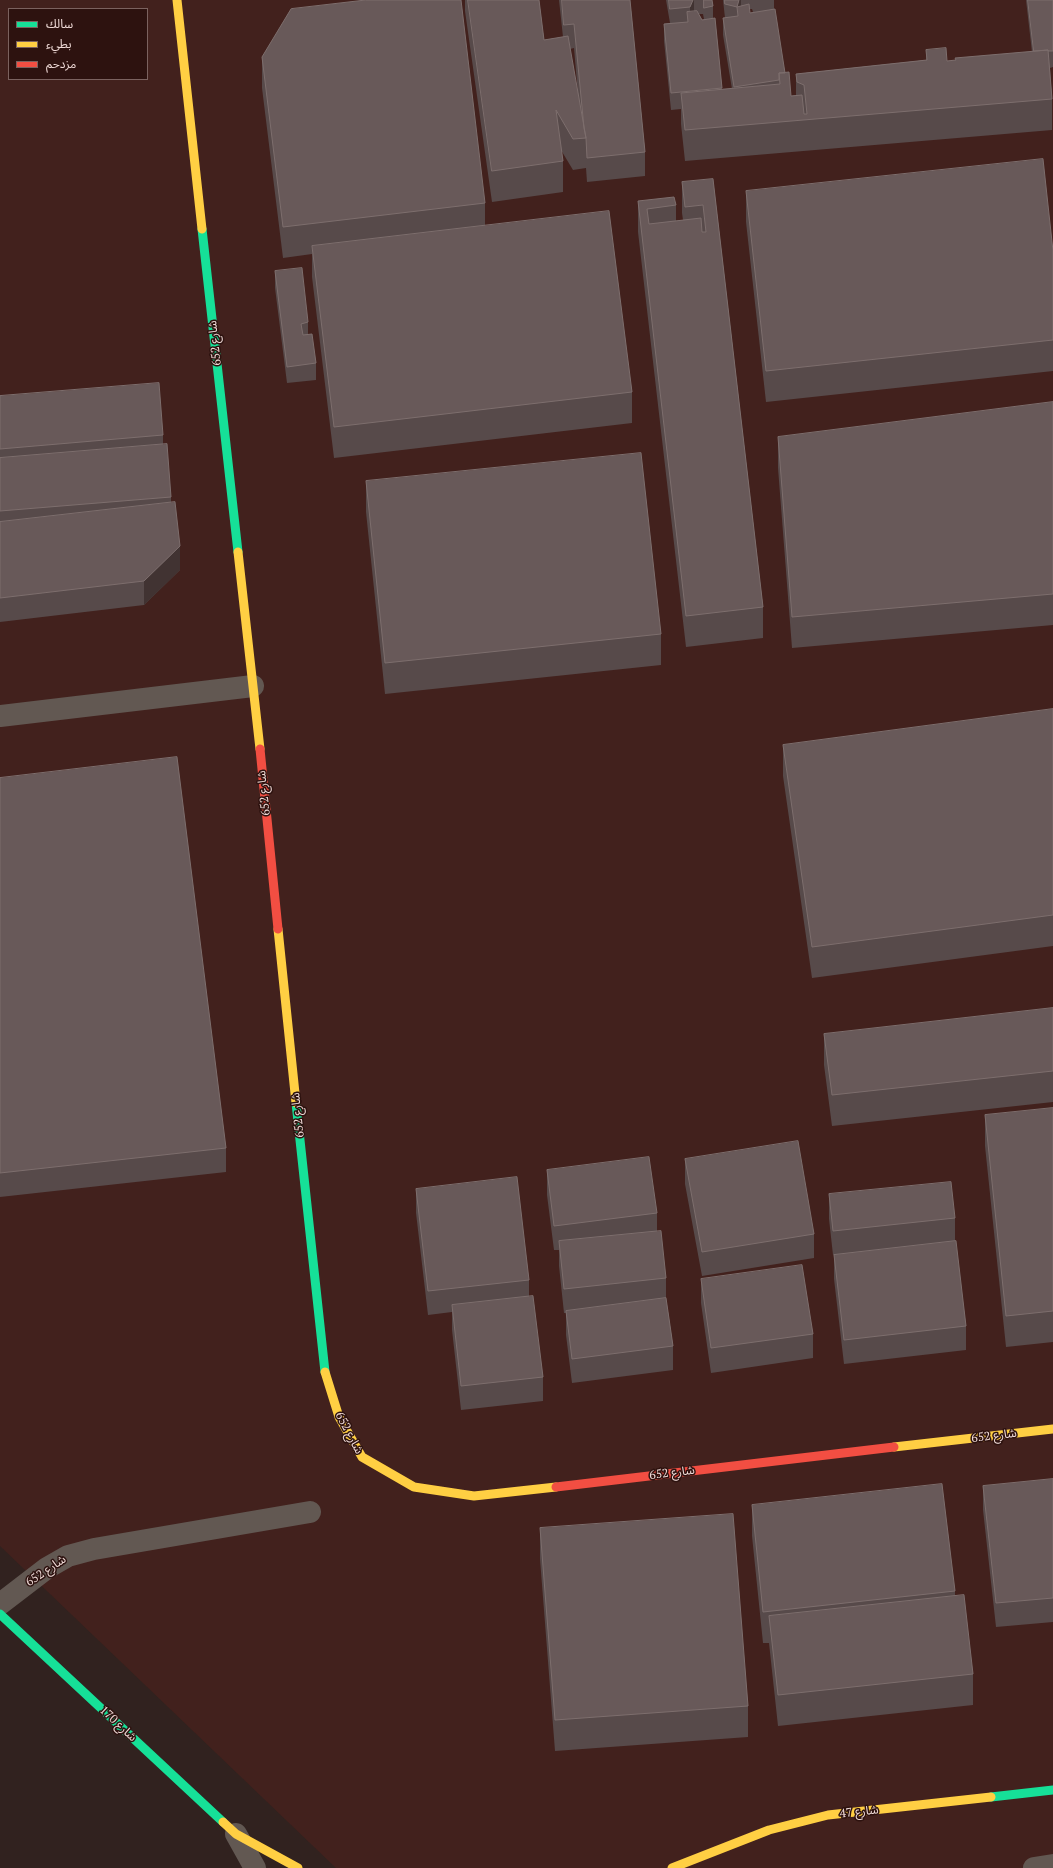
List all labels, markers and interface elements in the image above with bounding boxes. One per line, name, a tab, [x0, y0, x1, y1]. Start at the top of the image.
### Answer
legend	[8, 8, 148, 80]
text: سالك	[46, 16, 73, 31]
text: بطيء	[46, 36, 72, 51]
text: مزدحم	[46, 56, 76, 71]
street label: شارع 652	[205, 320, 225, 366]
street label: شارع 652	[254, 770, 274, 816]
street label: شارع 652	[288, 1092, 308, 1138]
street label: شارع 652	[332, 1410, 366, 1456]
street label: شارع 652	[971, 1426, 1017, 1446]
street label: شارع 652	[649, 1463, 695, 1483]
street label: شارع 652	[23, 1552, 69, 1590]
street label: شارع 170	[96, 1703, 140, 1745]
street label: شارع 47	[839, 1803, 879, 1821]

